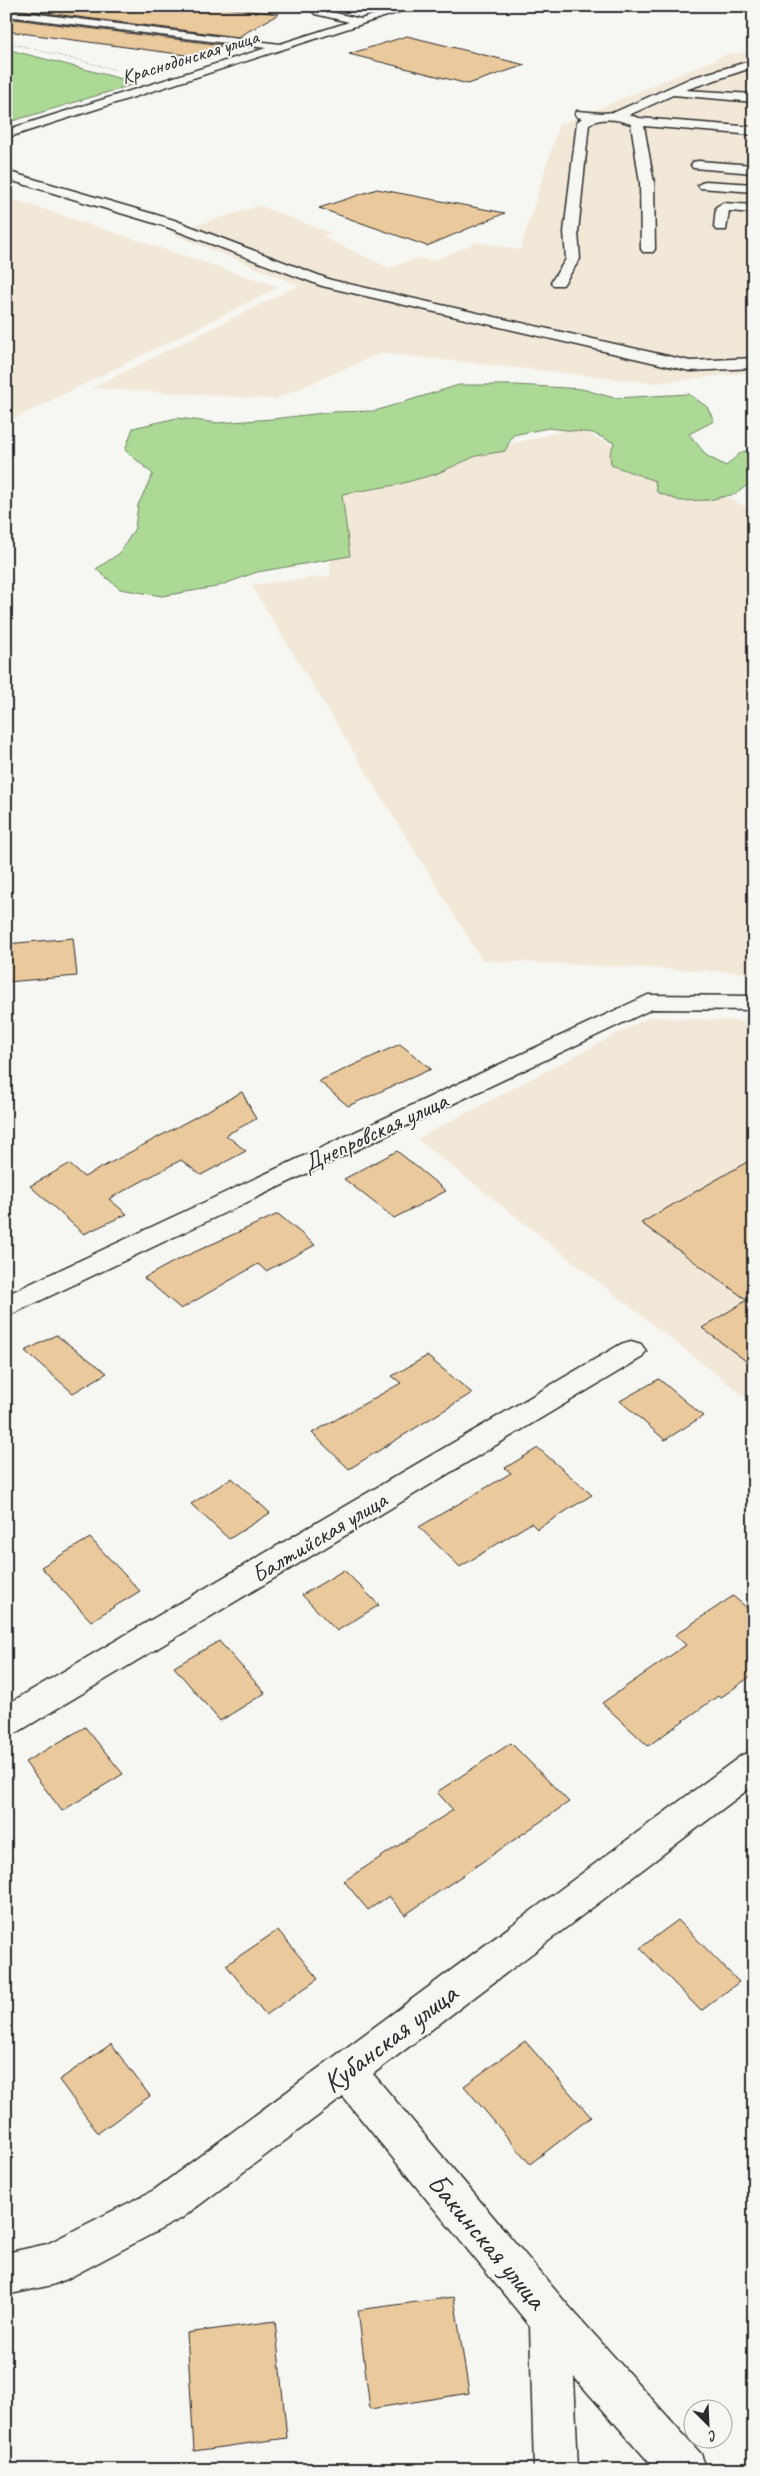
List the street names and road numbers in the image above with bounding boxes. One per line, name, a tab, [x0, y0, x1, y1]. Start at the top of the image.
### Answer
street label: Краснодонская улица	[119, 24, 263, 90]
street label: Днепровская улица	[298, 1085, 453, 1179]
street label: Балтийская улица	[246, 1484, 393, 1589]
street label: Кубанская улица	[315, 1974, 467, 2101]
street label: Бакинская улица	[419, 2165, 556, 2319]

